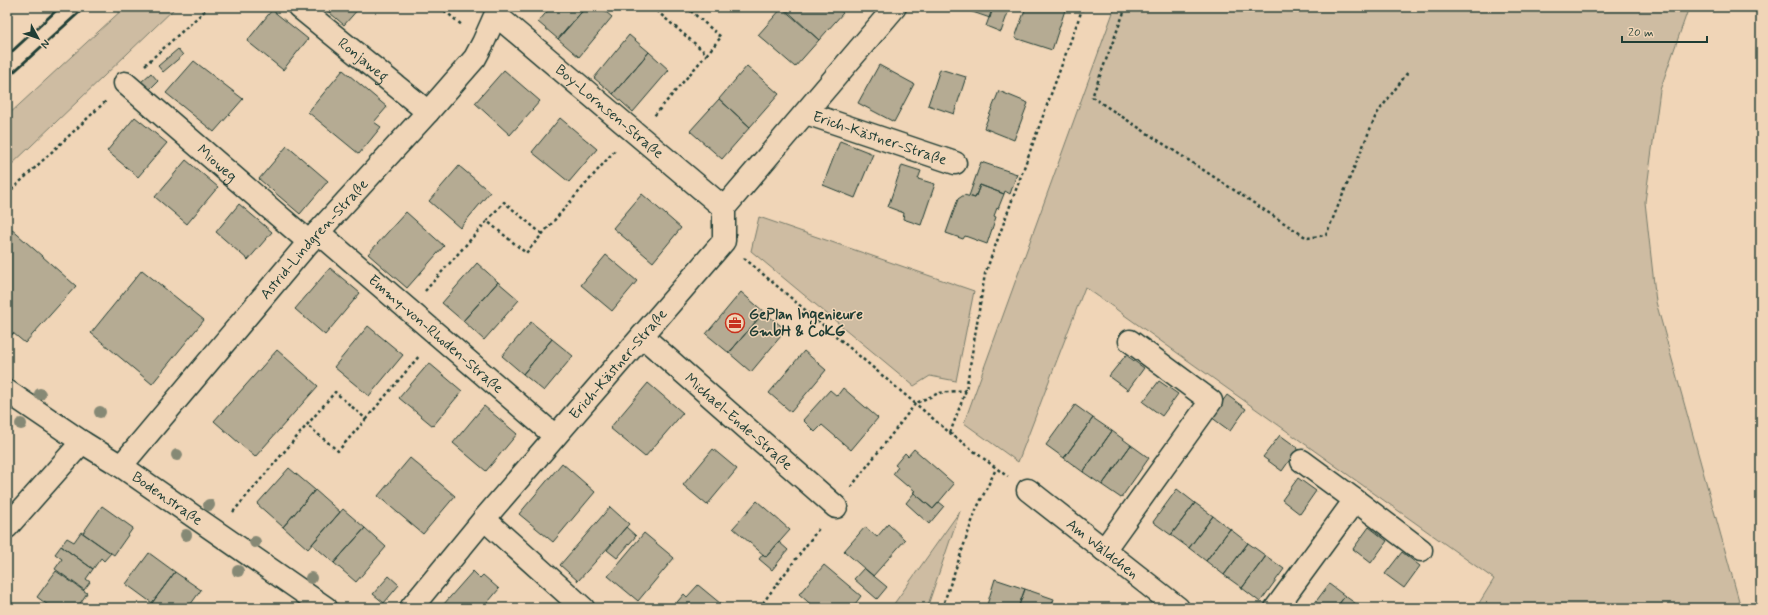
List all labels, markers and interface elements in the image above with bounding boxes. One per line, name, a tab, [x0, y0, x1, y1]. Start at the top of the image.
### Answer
north arrow	[18, 18, 58, 58]
scale bar	[1622, 18, 1707, 44]
text: 20 m	[1628, 25, 1654, 41]
street label: Ronjaweg	[333, 34, 392, 88]
text: N	[37, 36, 53, 51]
street label: Boy-Lornsen-Straße	[551, 60, 668, 164]
street label: Erich-Kästner-Straße	[810, 107, 949, 171]
street label: Mioweg	[192, 141, 241, 187]
street label: Astrid-Lindgren-Straße	[256, 175, 373, 304]
street label: Emmy-von-Rhoden-Straße	[364, 271, 508, 398]
street label: Erich-Kästner-Straße	[565, 305, 672, 424]
place label: GePlan Ingenieure GmbH & CoKG	[749, 305, 863, 342]
office icon: GePlan Ingenieure GmbH & CoKG	[724, 312, 746, 334]
street label: Michael-Ende-Straße	[680, 369, 796, 475]
street label: Bodenstraße	[127, 467, 206, 531]
street label: Am Wäldchen	[1062, 515, 1142, 584]

